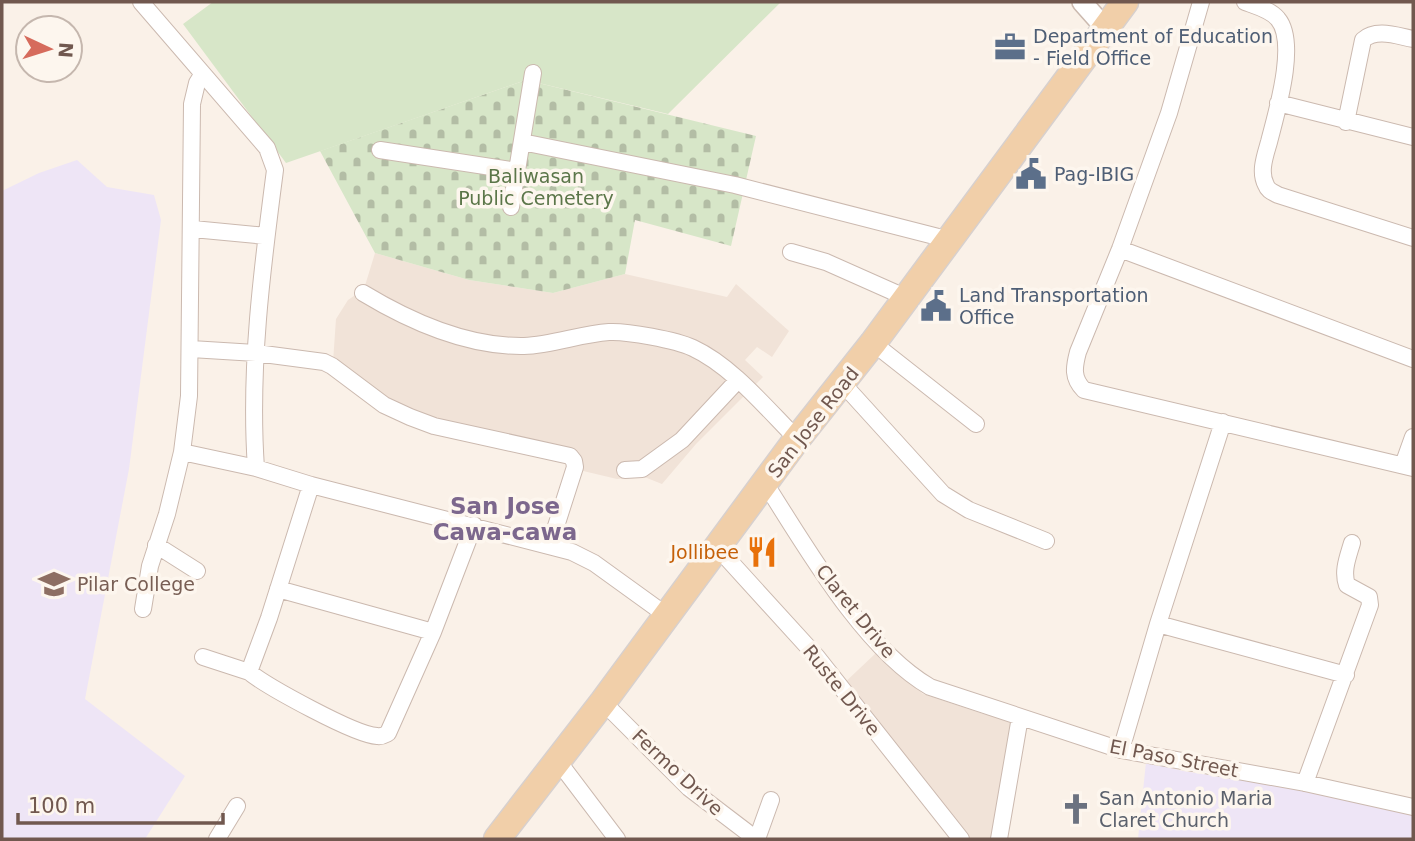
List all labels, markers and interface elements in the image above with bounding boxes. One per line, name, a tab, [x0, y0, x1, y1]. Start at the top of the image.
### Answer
north arrow	[14, 14, 84, 84]
place label: Department of Education - Field Office	[1033, 25, 1273, 69]
office icon: Department of Education - Field Office	[993, 30, 1027, 64]
text: N	[54, 41, 77, 59]
public building icon: Pag-IBIG	[1014, 157, 1048, 191]
place label: Pag-IBIG	[1054, 163, 1134, 185]
park label: Baliwasan Public Cemetery	[458, 165, 614, 209]
place label: Land Transportation Office	[959, 284, 1149, 328]
public building icon: Land Transportation Office	[919, 289, 953, 323]
street label: San Jose Road	[763, 362, 863, 482]
district label: San Jose Cawa-cawa	[433, 493, 577, 545]
restaurant icon: Jollibee	[745, 535, 779, 569]
place label: Jollibee	[669, 541, 739, 563]
street label: Claret Drive	[812, 560, 900, 662]
school or university icon: Pilar College	[37, 567, 71, 601]
place label: Pilar College	[77, 573, 195, 595]
street label: Ruste Drive	[799, 640, 885, 740]
street label: Fermo Drive	[628, 724, 728, 820]
street label: El Paso Street	[1108, 735, 1240, 781]
scale bar	[18, 782, 222, 826]
place label: San Antonio Maria Claret Church	[1099, 787, 1273, 831]
church icon: San Antonio Maria Claret Church	[1059, 792, 1093, 826]
text: 100 m	[28, 794, 95, 818]

